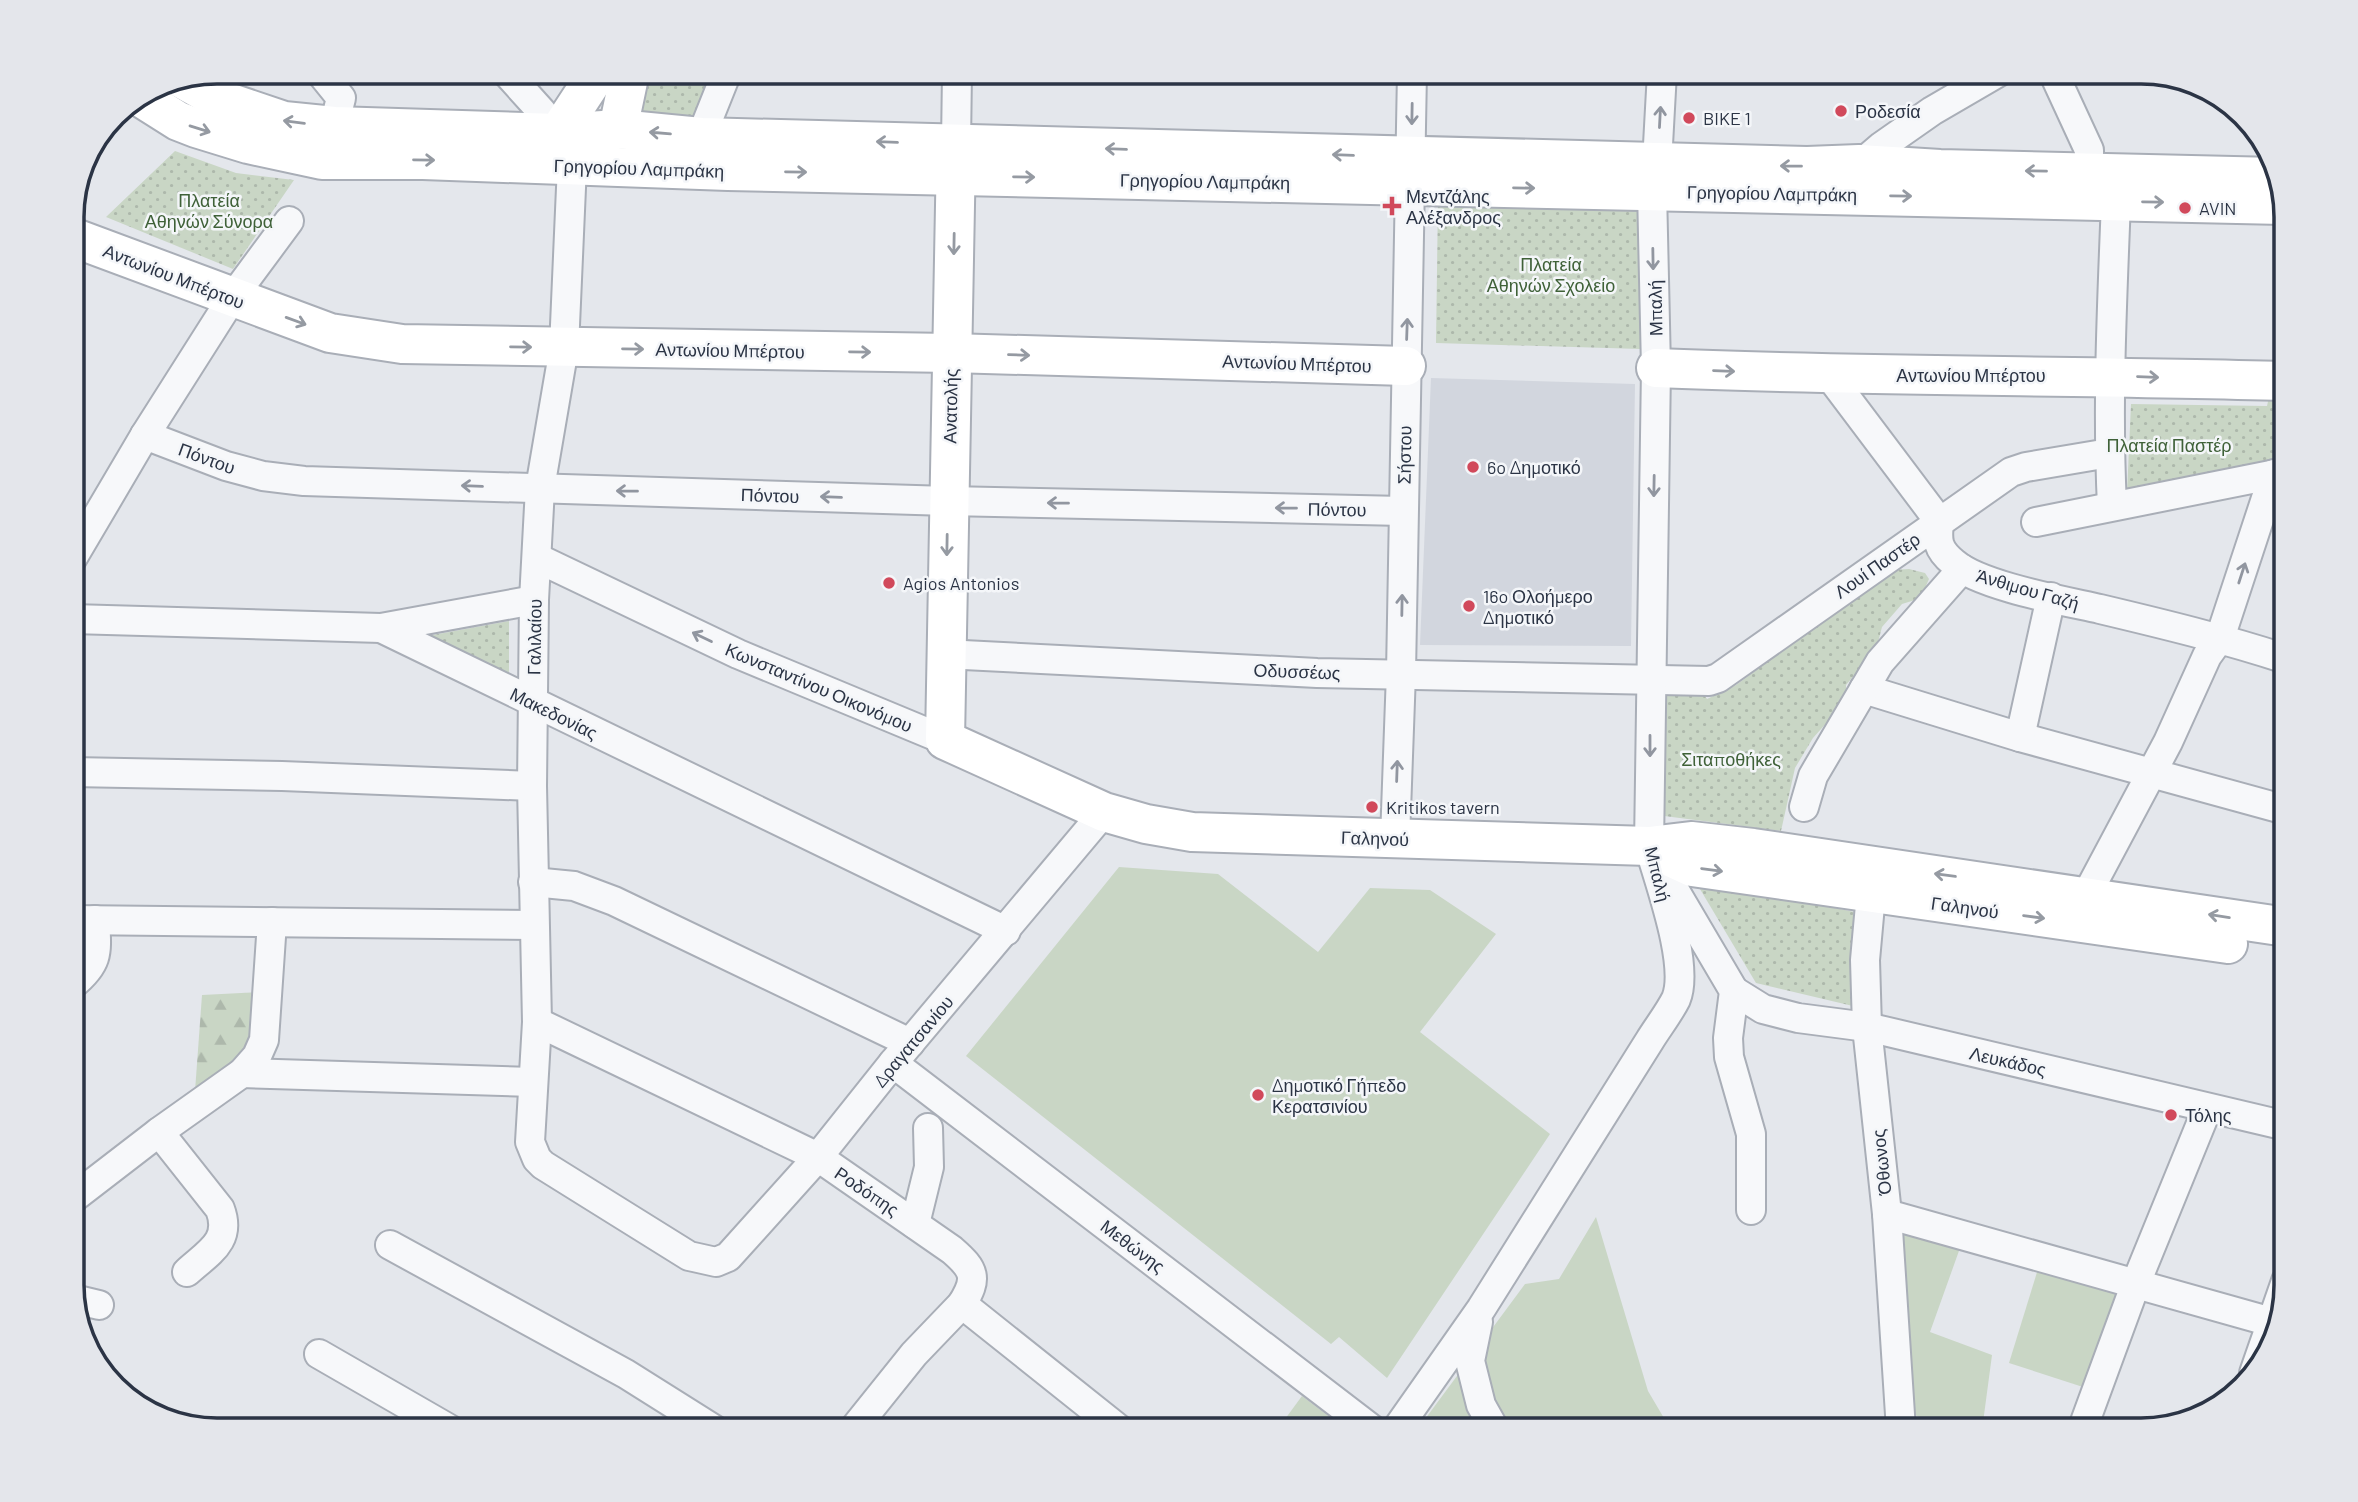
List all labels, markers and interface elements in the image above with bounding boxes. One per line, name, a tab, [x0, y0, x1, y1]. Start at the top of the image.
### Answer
place label: Ροδεσία	[1855, 100, 1921, 122]
one-way arrow	[1405, 103, 1418, 126]
marker: Ροδεσία	[1833, 103, 1849, 119]
one-way arrow	[1653, 106, 1666, 129]
place label: BIKE 1	[1703, 107, 1751, 129]
marker: BIKE 1	[1681, 110, 1697, 126]
one-way arrow	[283, 115, 306, 128]
one-way arrow	[189, 123, 211, 136]
one-way arrow	[649, 126, 672, 139]
one-way arrow	[876, 135, 899, 149]
one-way arrow	[1104, 142, 1127, 155]
one-way arrow	[1332, 148, 1355, 162]
one-way arrow	[412, 153, 435, 167]
street label: Γρηγορίου Λαμπράκη	[553, 154, 725, 182]
one-way arrow	[1779, 159, 1802, 172]
one-way arrow	[2025, 165, 2048, 178]
one-way arrow	[784, 166, 807, 179]
street label: Γρηγορίου Λαμπράκη	[1120, 169, 1290, 193]
one-way arrow	[1012, 170, 1035, 184]
one-way arrow	[1512, 181, 1535, 194]
street label: Γρηγορίου Λαμπράκη	[1687, 181, 1857, 205]
place label: Μεντζάλης Αλέξανδρος	[1406, 185, 1501, 228]
park label: Πλατεία Αθηνών Σύνορα	[145, 189, 273, 232]
one-way arrow	[1890, 189, 1913, 203]
one-way arrow	[2141, 196, 2164, 209]
place label: AVIN	[2199, 197, 2237, 219]
marker: Μεντζάλης Αλέξανδρος	[1384, 198, 1400, 214]
marker: AVIN	[2177, 200, 2193, 216]
one-way arrow	[947, 232, 960, 255]
street label: Αντωνίου Μπέρτου	[100, 239, 248, 313]
one-way arrow	[1647, 247, 1660, 270]
park label: Πλατεία Αθηνών Σχολείο	[1487, 253, 1615, 296]
street label: Μπαλή	[1644, 280, 1666, 336]
one-way arrow	[285, 315, 307, 328]
one-way arrow	[1400, 317, 1414, 340]
street label: Αντωνίου Μπέρτου	[655, 338, 805, 362]
one-way arrow	[509, 340, 532, 353]
one-way arrow	[621, 342, 644, 356]
one-way arrow	[848, 345, 871, 358]
one-way arrow	[1008, 348, 1031, 361]
street label: Αντωνίου Μπέρτου	[1222, 349, 1372, 377]
street label: Αντωνίου Μπέρτου	[1896, 364, 2046, 386]
one-way arrow	[1713, 365, 1736, 378]
street label: Ανατολής	[938, 368, 962, 444]
one-way arrow	[2136, 370, 2159, 383]
street label: Σήστου	[1392, 425, 1416, 485]
park label: Πλατεία Παστέρ	[2106, 434, 2232, 456]
street label: Πόντου	[176, 438, 238, 478]
place label: 6o Δημοτικό	[1487, 456, 1581, 478]
marker: 6o Δημοτικό	[1465, 459, 1481, 475]
one-way arrow	[1647, 474, 1661, 497]
one-way arrow	[461, 480, 484, 493]
street label: Πόντου	[740, 483, 800, 507]
one-way arrow	[616, 484, 639, 498]
one-way arrow	[820, 490, 843, 504]
one-way arrow	[1047, 496, 1070, 510]
street label: Πόντου	[1307, 497, 1367, 521]
one-way arrow	[1275, 501, 1298, 515]
street label: Λουί Παστέρ	[1830, 527, 1924, 603]
one-way arrow	[940, 533, 954, 556]
one-way arrow	[2236, 562, 2249, 584]
street label: Άνθιμου Γαζή	[1974, 564, 2082, 614]
place label: Agios Antonios	[903, 572, 1019, 594]
marker: Agios Antonios	[881, 575, 897, 591]
place label: 16o Ολοήμερο Δημοτικό	[1483, 585, 1593, 628]
one-way arrow	[1395, 594, 1409, 617]
marker: 16o Ολοήμερο Δημοτικό	[1461, 598, 1477, 614]
street label: Γαλιλαίου	[522, 599, 546, 675]
one-way arrow	[691, 629, 712, 642]
street label: Κωνσταντίνου Οικονόμου	[722, 638, 916, 736]
street label: Οδυσσέως	[1253, 658, 1341, 684]
street label: Μακεδονίας	[507, 682, 602, 744]
one-way arrow	[1643, 734, 1657, 757]
park label: Σιταποθήκες	[1681, 748, 1781, 770]
one-way arrow	[1391, 760, 1404, 783]
place label: Kritikos tavern	[1386, 796, 1500, 818]
marker: Kritikos tavern	[1364, 799, 1380, 815]
street label: Γαληνού	[1341, 826, 1409, 850]
street label: Μπαλή	[1641, 844, 1675, 904]
one-way arrow	[1700, 864, 1723, 877]
one-way arrow	[1934, 869, 1957, 882]
street label: Γαληνού	[1930, 891, 2000, 923]
one-way arrow	[2208, 909, 2231, 922]
one-way arrow	[2022, 911, 2045, 924]
street label: Δραγατσανίου	[868, 991, 958, 1091]
street label: Λευκάδος	[1968, 1042, 2049, 1081]
place label: Δημοτικό Γήπεδο Κερατσινίου	[1272, 1074, 1406, 1117]
marker: Δημοτικό Γήπεδο Κερατσινίου	[1250, 1087, 1266, 1103]
place label: Τόλης	[2185, 1104, 2232, 1126]
marker: Τόλης	[2163, 1107, 2179, 1123]
street label: Όθωνος	[1867, 1128, 1895, 1197]
street label: Ροδόπης	[831, 1162, 903, 1221]
street label: Μεθώνης	[1097, 1215, 1170, 1277]

